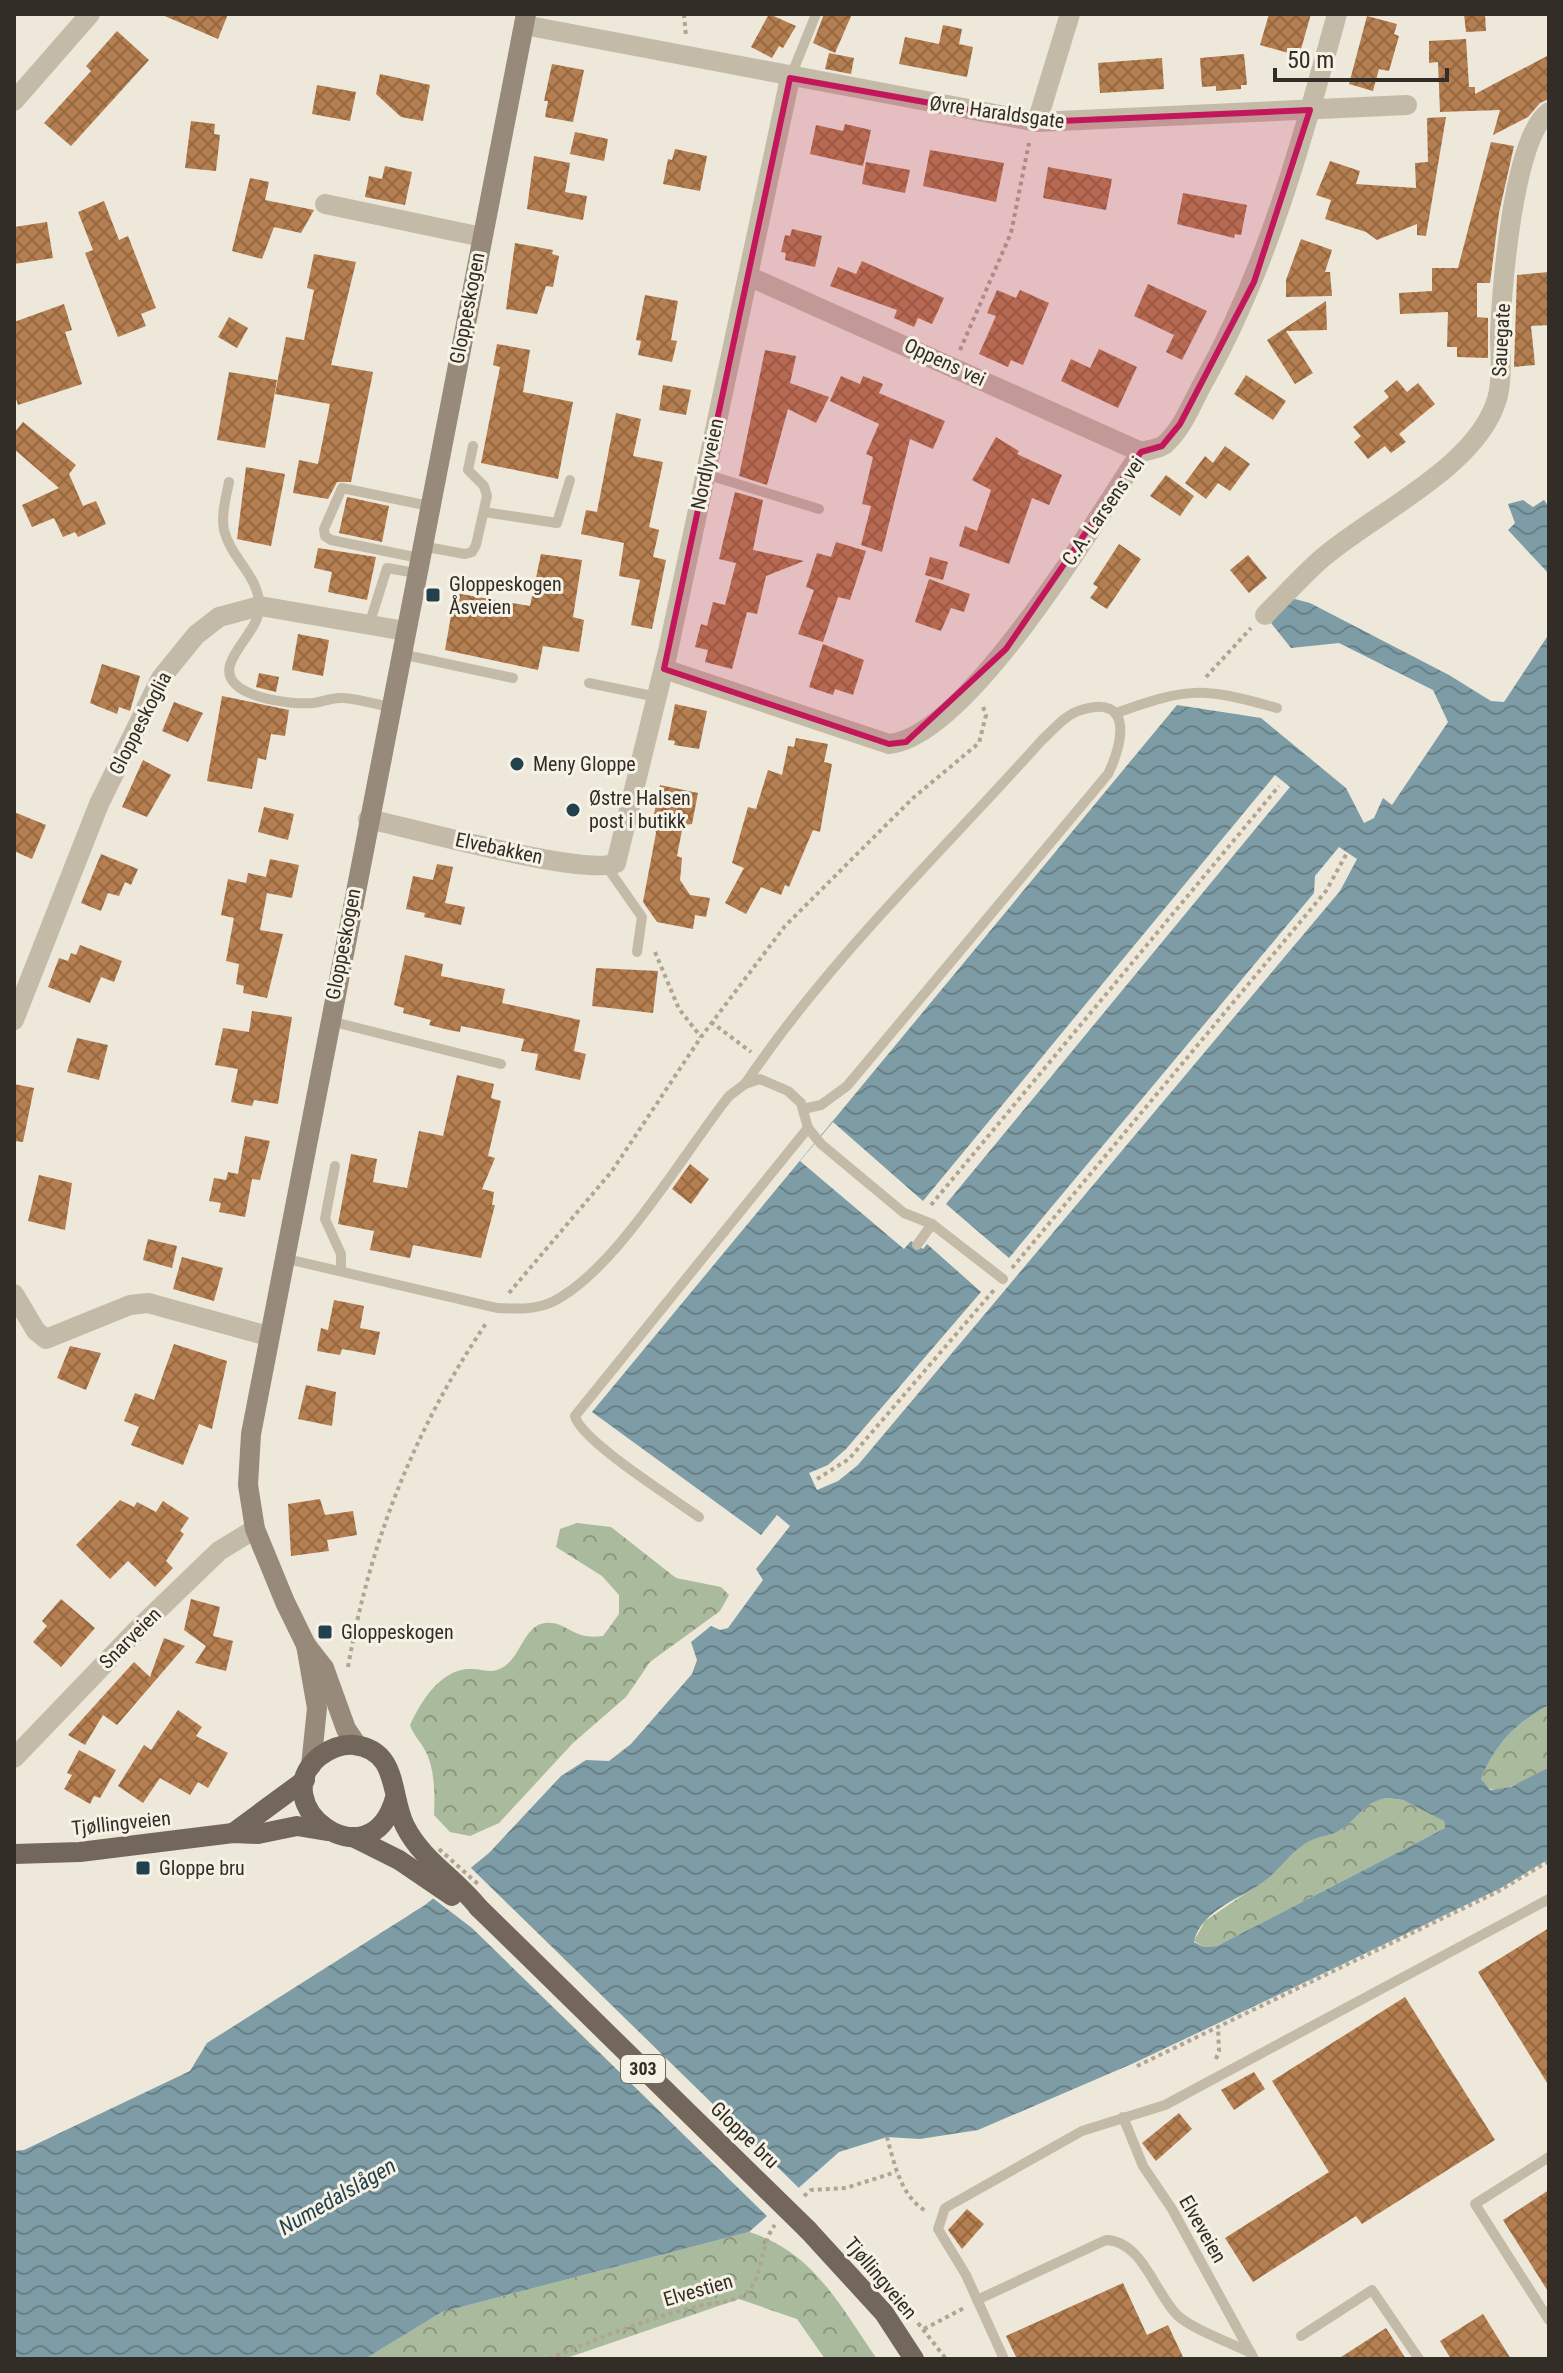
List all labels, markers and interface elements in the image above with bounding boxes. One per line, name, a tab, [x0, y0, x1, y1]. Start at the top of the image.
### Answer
scale bar	[1275, 32, 1447, 82]
text: 50 m	[1287, 46, 1334, 74]
street label: Øvre Haraldsgate	[928, 91, 1066, 133]
street label: Gloppeskogen	[444, 250, 490, 366]
street label: Sauegate	[1487, 303, 1515, 377]
street label: Oppens vei	[901, 333, 989, 391]
street label: Nordlyveien	[686, 416, 728, 512]
street label: C.A. Larsens vei	[1057, 452, 1149, 570]
place label: Gloppeskogen Åsveien	[449, 572, 562, 619]
marker: Gloppeskogen Åsveien	[424, 586, 442, 604]
street label: Gloppeskoglia	[104, 668, 176, 778]
place label: Meny Gloppe	[533, 752, 636, 776]
marker: Meny Gloppe	[508, 755, 526, 773]
place label: Østre Halsen post i butikk	[589, 786, 691, 833]
marker: Østre Halsen post i butikk	[564, 801, 582, 819]
street label: Elvebakken	[453, 827, 545, 869]
street label: Gloppeskogen	[320, 886, 366, 1002]
street label: Snarveien	[94, 1602, 166, 1674]
place label: Gloppeskogen	[341, 1620, 454, 1644]
marker: Gloppeskogen	[316, 1623, 334, 1641]
street label: Tjøllingveien	[70, 1806, 172, 1840]
place label: Gloppe bru	[159, 1856, 245, 1880]
marker: Gloppe bru	[134, 1859, 152, 1877]
road number: 303	[621, 2055, 665, 2083]
street label: Gloppe bru	[706, 2097, 784, 2173]
water label: Numedalslågen	[274, 2153, 400, 2240]
street label: Elveveien	[1174, 2191, 1232, 2267]
street label: Tjøllingveien	[840, 2232, 922, 2324]
street label: Elvestien	[661, 2269, 735, 2311]

